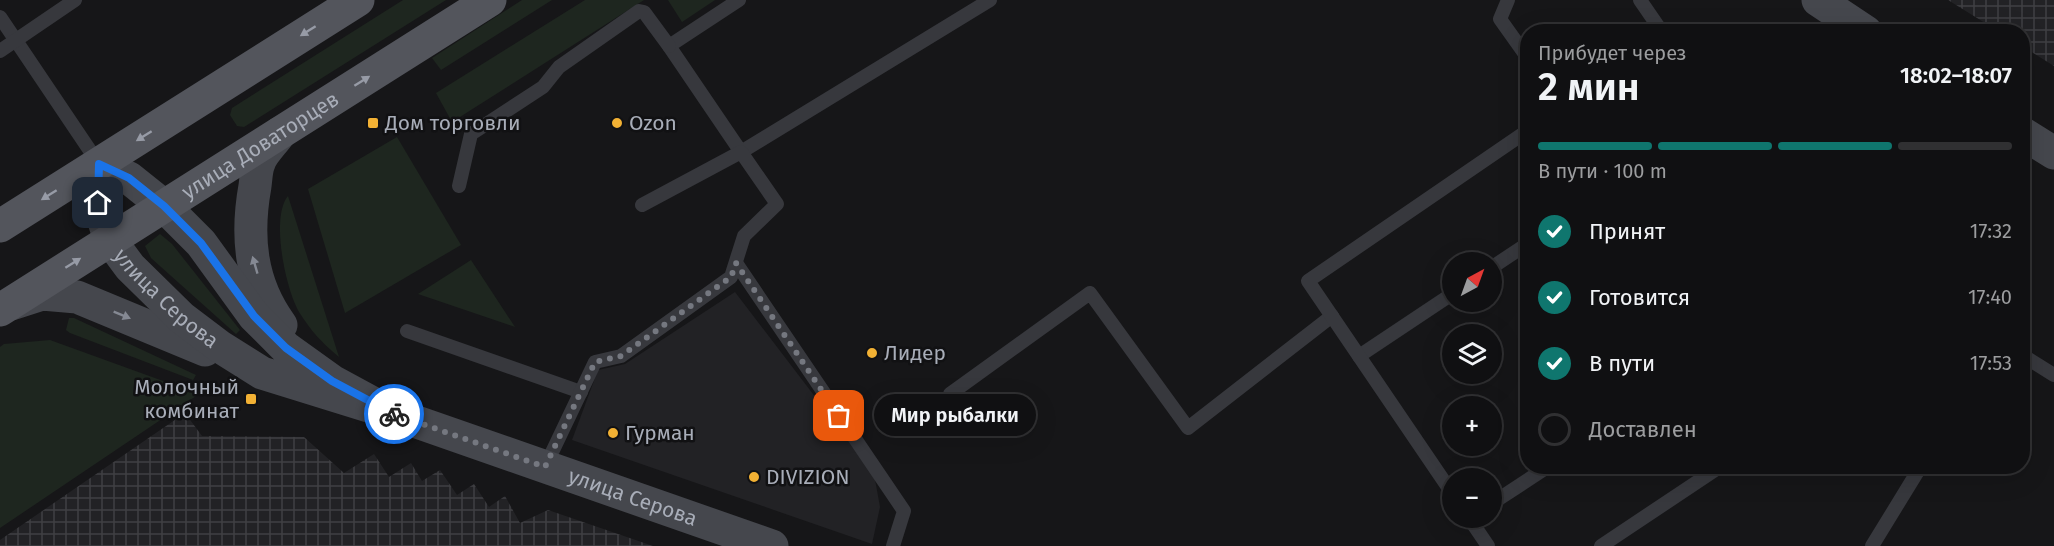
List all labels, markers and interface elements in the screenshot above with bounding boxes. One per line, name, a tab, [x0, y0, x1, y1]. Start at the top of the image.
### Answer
one-way arrow	[300, 26, 317, 37]
text: Прибудет через	[1538, 41, 1687, 65]
text: 18:02–18:07	[1900, 62, 2012, 89]
text: 2 мин	[1538, 64, 1640, 110]
one-way arrow	[354, 75, 371, 86]
street label: улица Доваторцев	[177, 86, 344, 205]
place label: Дом торговли	[384, 110, 521, 136]
place label: Ozon	[629, 110, 677, 136]
marker: Дом торговли	[366, 116, 380, 130]
marker: Ozon	[610, 116, 624, 130]
one-way arrow	[136, 130, 152, 141]
text: В пути · 100 m	[1538, 159, 1667, 183]
pin	[72, 177, 123, 228]
icon: home	[81, 186, 114, 219]
one-way arrow	[41, 190, 57, 201]
icon: check	[1538, 215, 1571, 248]
text: Принят	[1589, 218, 1665, 245]
text: 17:32	[1970, 219, 2012, 243]
street label: улица Серова	[108, 244, 224, 354]
north arrow	[1442, 252, 1502, 312]
map controls	[1442, 252, 1502, 528]
one-way arrow	[250, 256, 259, 274]
one-way arrow	[65, 258, 82, 269]
icon: check	[1538, 281, 1571, 314]
text: Готовится	[1589, 284, 1690, 311]
text: 17:40	[1968, 285, 2012, 309]
one-way arrow	[113, 311, 131, 320]
button: layers	[1442, 324, 1502, 384]
place label: Лидер	[884, 340, 946, 366]
marker: Лидер	[865, 346, 879, 360]
icon: check	[1538, 347, 1571, 380]
text: В пути	[1589, 350, 1655, 377]
text: 17:53	[1970, 351, 2012, 375]
place label: Молочный комбинат	[134, 374, 240, 424]
courier	[364, 384, 424, 444]
pin	[813, 390, 864, 441]
marker: Молочный комбинат	[244, 392, 258, 406]
callout: Мир рыбалки	[875, 395, 1037, 437]
button: +	[1442, 396, 1502, 456]
icon: bike	[378, 398, 411, 431]
icon: bag	[822, 399, 855, 432]
text: Мир рыбалки	[891, 403, 1019, 427]
text: Доставлен	[1589, 416, 1697, 443]
place label: Гурман	[625, 420, 695, 446]
marker: Гурман	[606, 426, 620, 440]
street label: улица Серова	[565, 463, 701, 532]
place label: DIVIZION	[766, 464, 850, 490]
button: −	[1442, 468, 1502, 528]
marker: DIVIZION	[747, 470, 761, 484]

